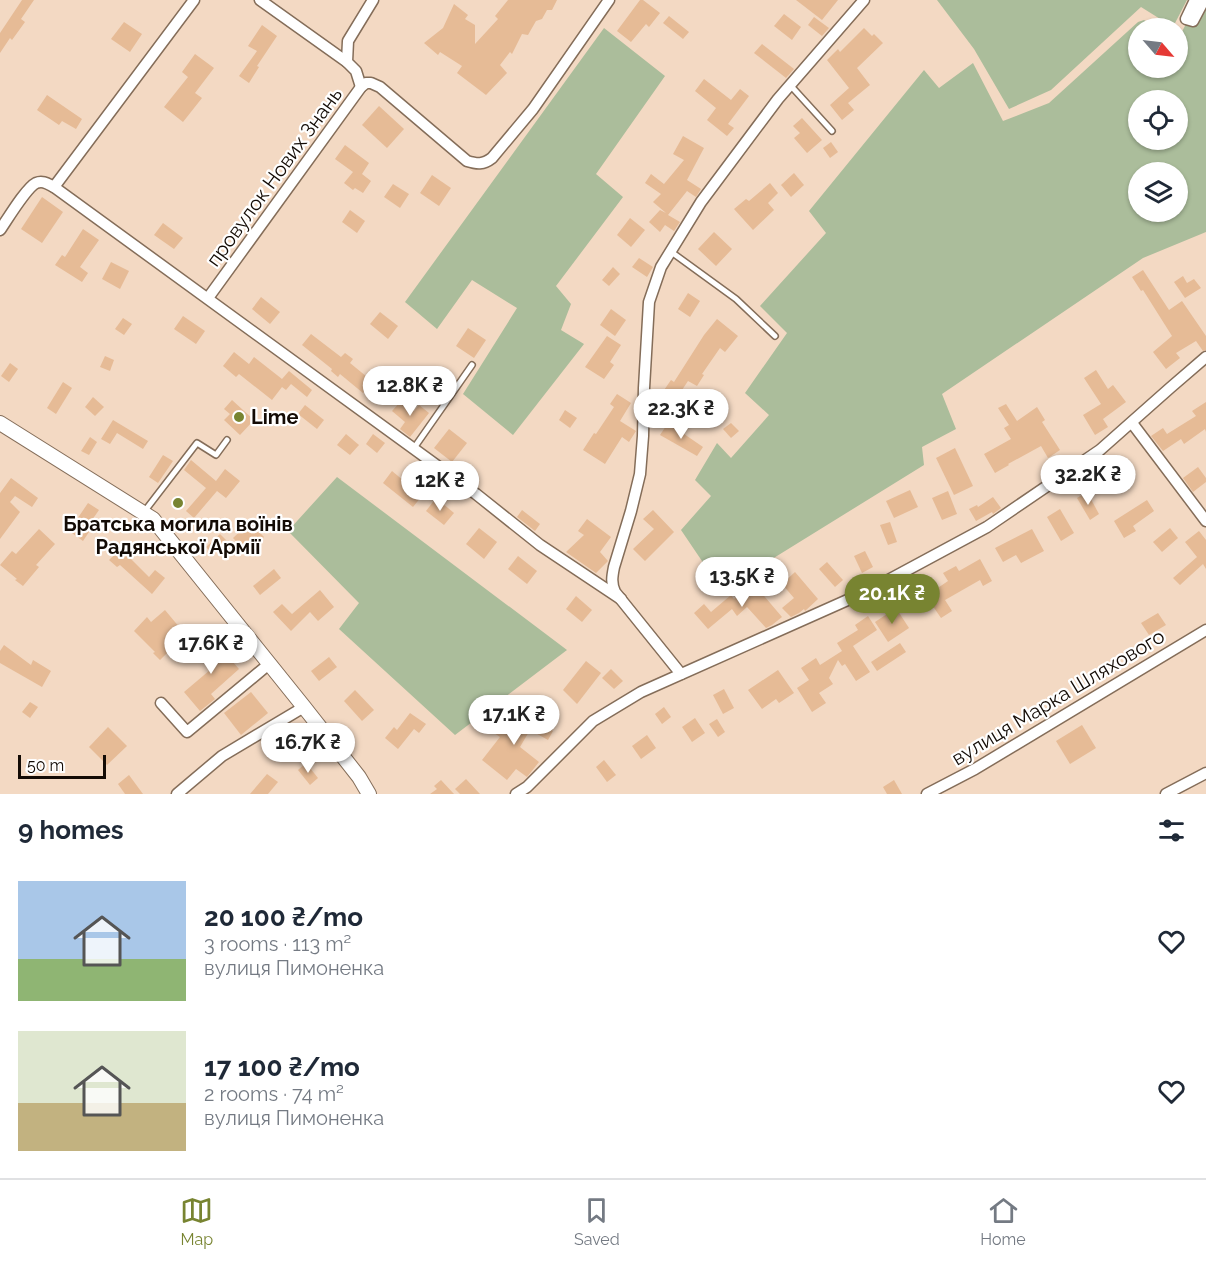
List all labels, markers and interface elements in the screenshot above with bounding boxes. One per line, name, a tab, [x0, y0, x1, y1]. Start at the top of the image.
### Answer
north arrow	[1128, 18, 1188, 78]
map controls	[1128, 18, 1188, 222]
street label: провулок Нових Знань	[201, 83, 347, 271]
button: locate	[1128, 90, 1188, 150]
button: layers	[1128, 162, 1188, 222]
pin: 12.8K ₴	[355, 366, 465, 417]
text: 12.8K ₴	[377, 373, 443, 397]
pin: 22.3K ₴	[626, 389, 736, 440]
text: 22.3K ₴	[648, 396, 714, 420]
place label: Lime	[251, 405, 298, 429]
marker: Lime	[232, 410, 246, 424]
pin: 32.2K ₴	[1033, 455, 1143, 506]
pin: 12K ₴	[398, 461, 482, 512]
text: 32.2K ₴	[1055, 462, 1121, 486]
text: 12K ₴	[415, 468, 465, 492]
marker: Братська могила воїнів Радянської Армії	[171, 496, 185, 510]
place label: Братська могила воїнів Радянської Армії	[63, 512, 293, 559]
pin: 13.5K ₴	[687, 557, 797, 608]
text: 13.5K ₴	[709, 564, 775, 588]
pin: 20.1K ₴	[837, 574, 947, 625]
text: 20.1K ₴	[859, 581, 925, 605]
pin: 17.6K ₴	[156, 624, 266, 675]
street label: вулиця Марка Шляхового	[947, 624, 1169, 770]
text: 17.6K ₴	[178, 631, 244, 655]
pin: 17.1K ₴	[459, 695, 569, 746]
text: 17.1K ₴	[483, 702, 546, 726]
pin: 16.7K ₴	[253, 723, 363, 774]
text: 16.7K ₴	[275, 730, 341, 754]
scale bar	[18, 752, 106, 780]
text: 50 m	[27, 756, 64, 775]
icon: filters	[1155, 814, 1188, 847]
text: 9 homes	[18, 815, 124, 845]
text: 20 100 ₴/mo	[204, 902, 363, 932]
icon: home	[66, 905, 138, 977]
icon: heart	[1155, 925, 1188, 958]
text: 3 rooms · 113 m²	[204, 932, 351, 956]
text: вулиця Пимоненка	[204, 956, 384, 980]
text: 17 100 ₴/mo	[204, 1052, 360, 1082]
icon: home	[66, 1055, 138, 1127]
icon: heart	[1155, 1075, 1188, 1108]
text: 2 rooms · 74 m²	[204, 1082, 344, 1106]
text: вулиця Пимоненка	[204, 1106, 384, 1130]
tab: Map	[180, 1194, 213, 1249]
tab: Saved	[574, 1194, 620, 1249]
tab: Home	[980, 1194, 1026, 1249]

